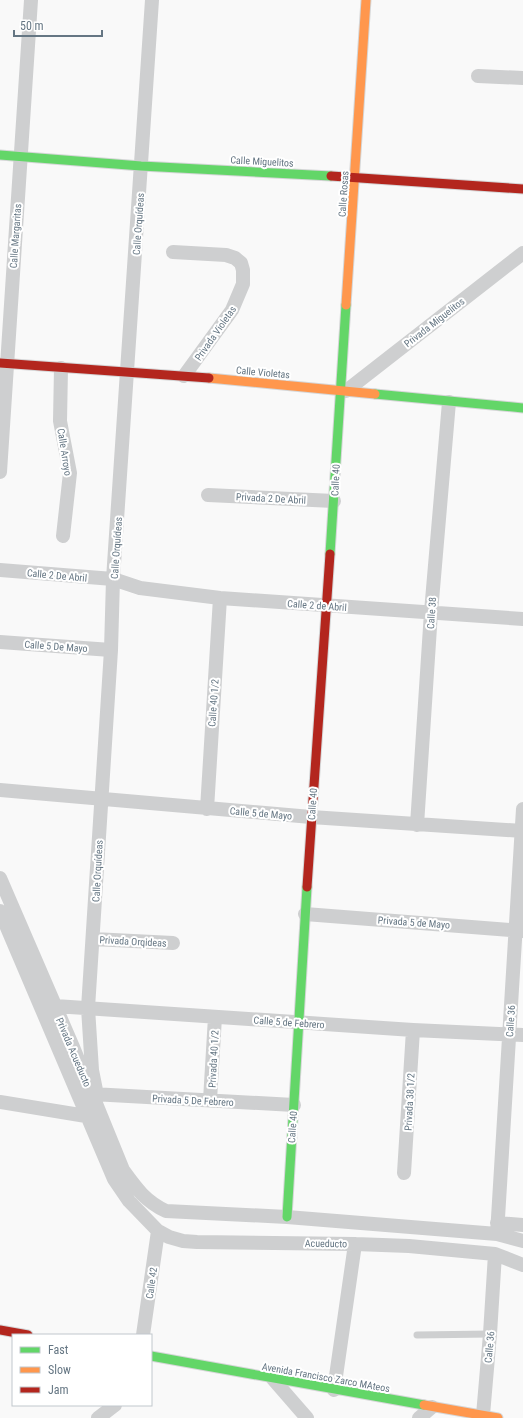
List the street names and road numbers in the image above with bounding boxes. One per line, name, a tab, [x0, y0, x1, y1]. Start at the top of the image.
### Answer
street label: Calle Miguelitos	[230, 154, 294, 169]
street label: Calle Rosas	[336, 170, 351, 218]
street label: Calle Orquídeas	[131, 192, 146, 255]
street label: Calle Margaritas	[8, 203, 23, 269]
street label: Privada Miguelitos	[402, 295, 467, 349]
street label: Privada Violetas	[193, 304, 239, 363]
street label: Calle Violetas	[235, 365, 291, 380]
street label: Calle Arroyo	[55, 428, 74, 477]
street label: Calle 40	[329, 464, 342, 496]
street label: Privada 2 De Abril	[236, 491, 306, 506]
street label: Calle Orquídeas	[109, 516, 124, 579]
street label: Calle 2 De Abril	[26, 567, 87, 584]
street label: Calle 38	[425, 597, 438, 629]
street label: Calle 2 de Abril	[287, 598, 347, 613]
street label: Calle 5 De Mayo	[24, 639, 88, 654]
street label: Calle 40 1/2	[206, 679, 221, 727]
street label: Calle 40	[306, 788, 319, 820]
street label: Calle 5 de Mayo	[229, 805, 293, 822]
street label: Calle Orquídeas	[90, 839, 105, 902]
street label: Privada 5 de Mayo	[377, 914, 451, 931]
street label: Privada Orqideas	[99, 934, 167, 949]
street label: Calle 36	[504, 1005, 517, 1037]
street label: Calle 5 de Febrero	[253, 1015, 325, 1030]
street label: Privada Acueducto	[54, 1016, 93, 1088]
street label: Privada 40 1/2	[206, 1030, 221, 1088]
street label: Privada 38 1/2	[402, 1073, 417, 1131]
street label: Privada 5 De Febrero	[152, 1093, 234, 1108]
street label: Calle 40	[286, 1111, 299, 1143]
street label: Acueducto	[305, 1238, 347, 1249]
street label: Calle 42	[144, 1266, 159, 1300]
street label: Calle 36	[483, 1331, 496, 1363]
street label: Avenida Francisco Zarco MAteos	[261, 1361, 391, 1394]

